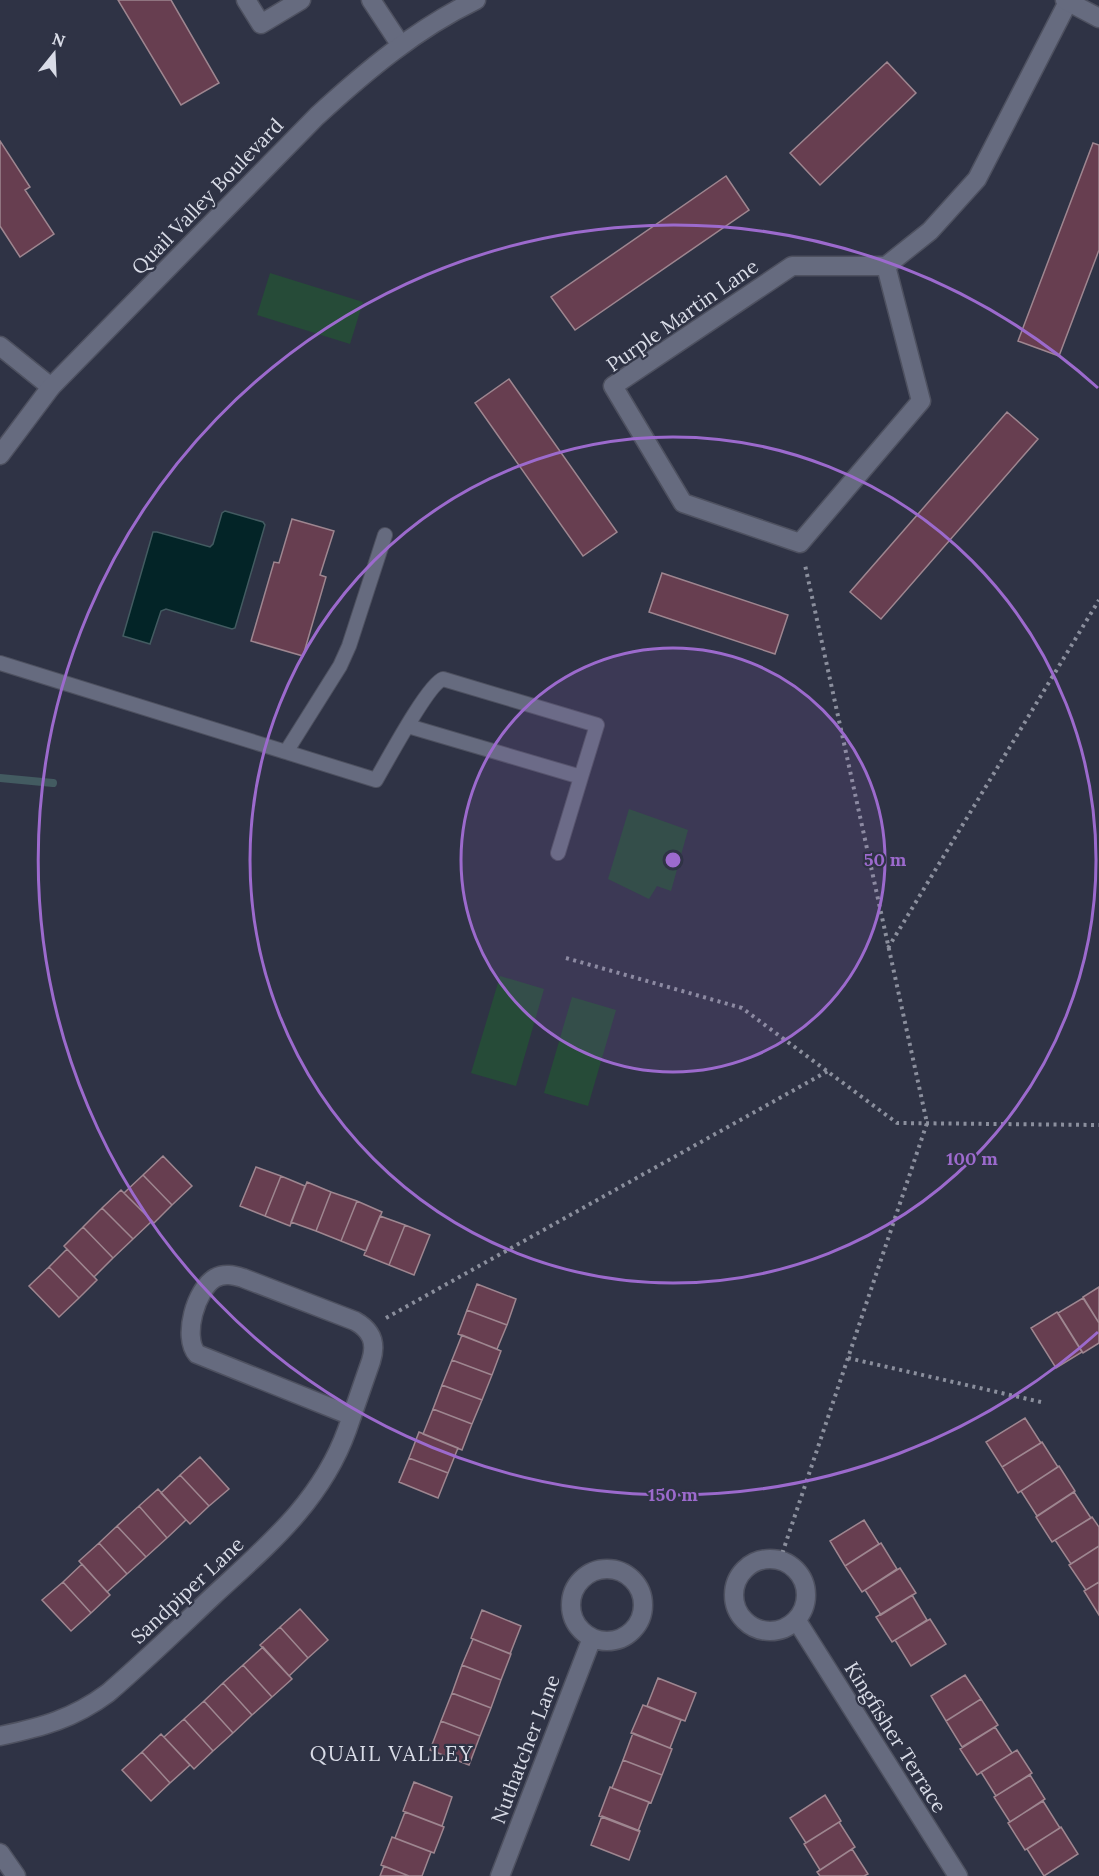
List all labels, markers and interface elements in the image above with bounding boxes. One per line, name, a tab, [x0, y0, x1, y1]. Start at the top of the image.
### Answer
north arrow	[24, 24, 84, 84]
text: N	[50, 28, 68, 51]
street label: Quail Valley Boulevard	[126, 113, 288, 279]
street label: Purple Martin Lane	[601, 253, 763, 377]
text: 50 m	[864, 848, 907, 871]
centre of rings	[663, 850, 683, 870]
text: 100 m	[946, 1147, 998, 1170]
text: 150 m	[648, 1483, 698, 1506]
street label: Sandpiper Lane	[125, 1531, 249, 1649]
street label: Kingfisher Terrace	[839, 1657, 953, 1817]
street label: Nuthatcher Lane	[485, 1671, 565, 1827]
district label: QUAIL VALLEY	[310, 1740, 474, 1767]

